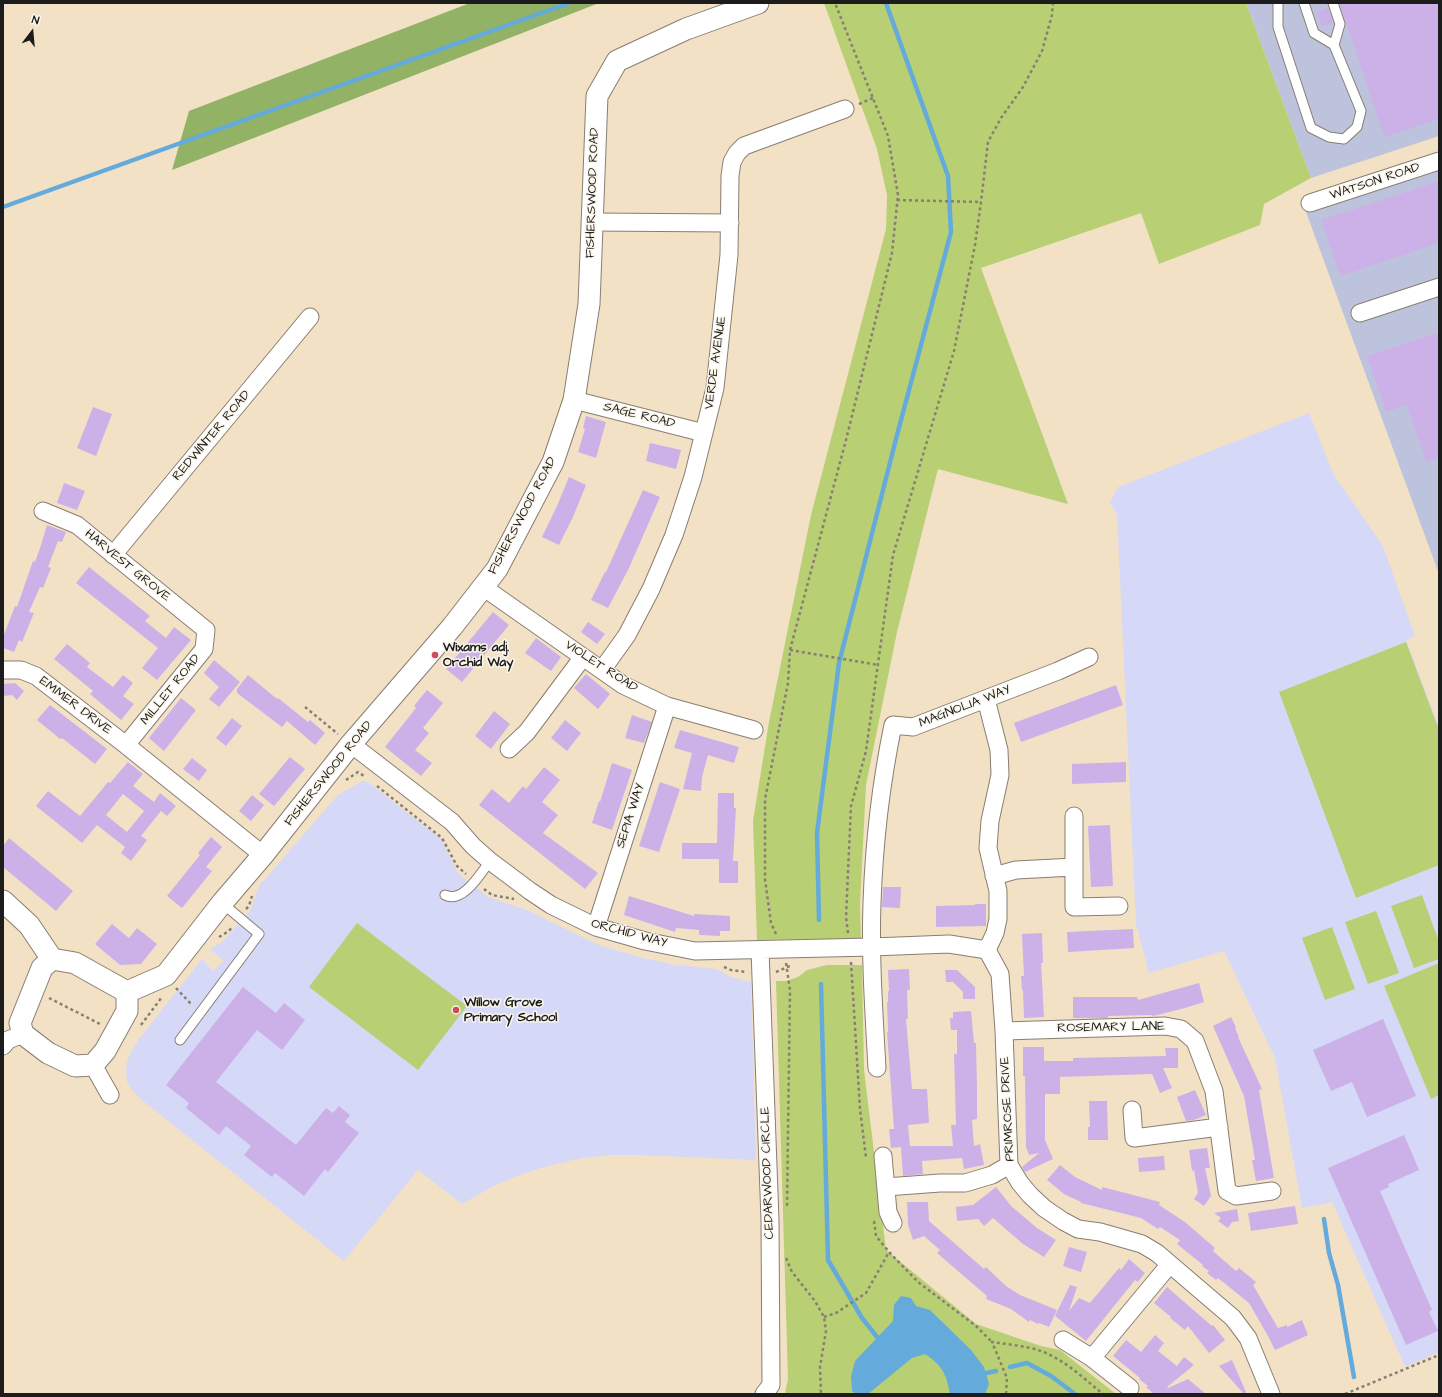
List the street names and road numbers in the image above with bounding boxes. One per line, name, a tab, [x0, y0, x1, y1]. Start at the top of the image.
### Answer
street label: FISHERSWOOD ROAD	[583, 128, 603, 258]
street label: WATSON ROAD	[1328, 160, 1422, 204]
street label: VERDE AVENUE	[702, 315, 730, 411]
street label: REDWINTER ROAD	[170, 388, 254, 484]
street label: SAGE ROAD	[602, 400, 676, 432]
street label: FISHERSWOOD ROAD	[485, 455, 561, 577]
street label: HARVEST GROVE	[81, 527, 173, 605]
street label: VIOLET ROAD	[562, 638, 640, 696]
street label: MILLET ROAD	[138, 651, 204, 729]
street label: EMMER DRIVE	[36, 674, 114, 738]
street label: MAGNOLIA WAY	[917, 682, 1013, 732]
street label: FISHERSWOOD ROAD	[282, 718, 376, 830]
street label: SEPIA WAY	[613, 782, 649, 850]
street label: ORCHID WAY	[589, 916, 669, 952]
street label: ROSEMARY LANE	[1057, 1019, 1165, 1037]
street label: PRIMROSE DRIVE	[997, 1056, 1019, 1162]
street label: CEDARWOOD CIRCLE	[758, 1106, 778, 1240]

